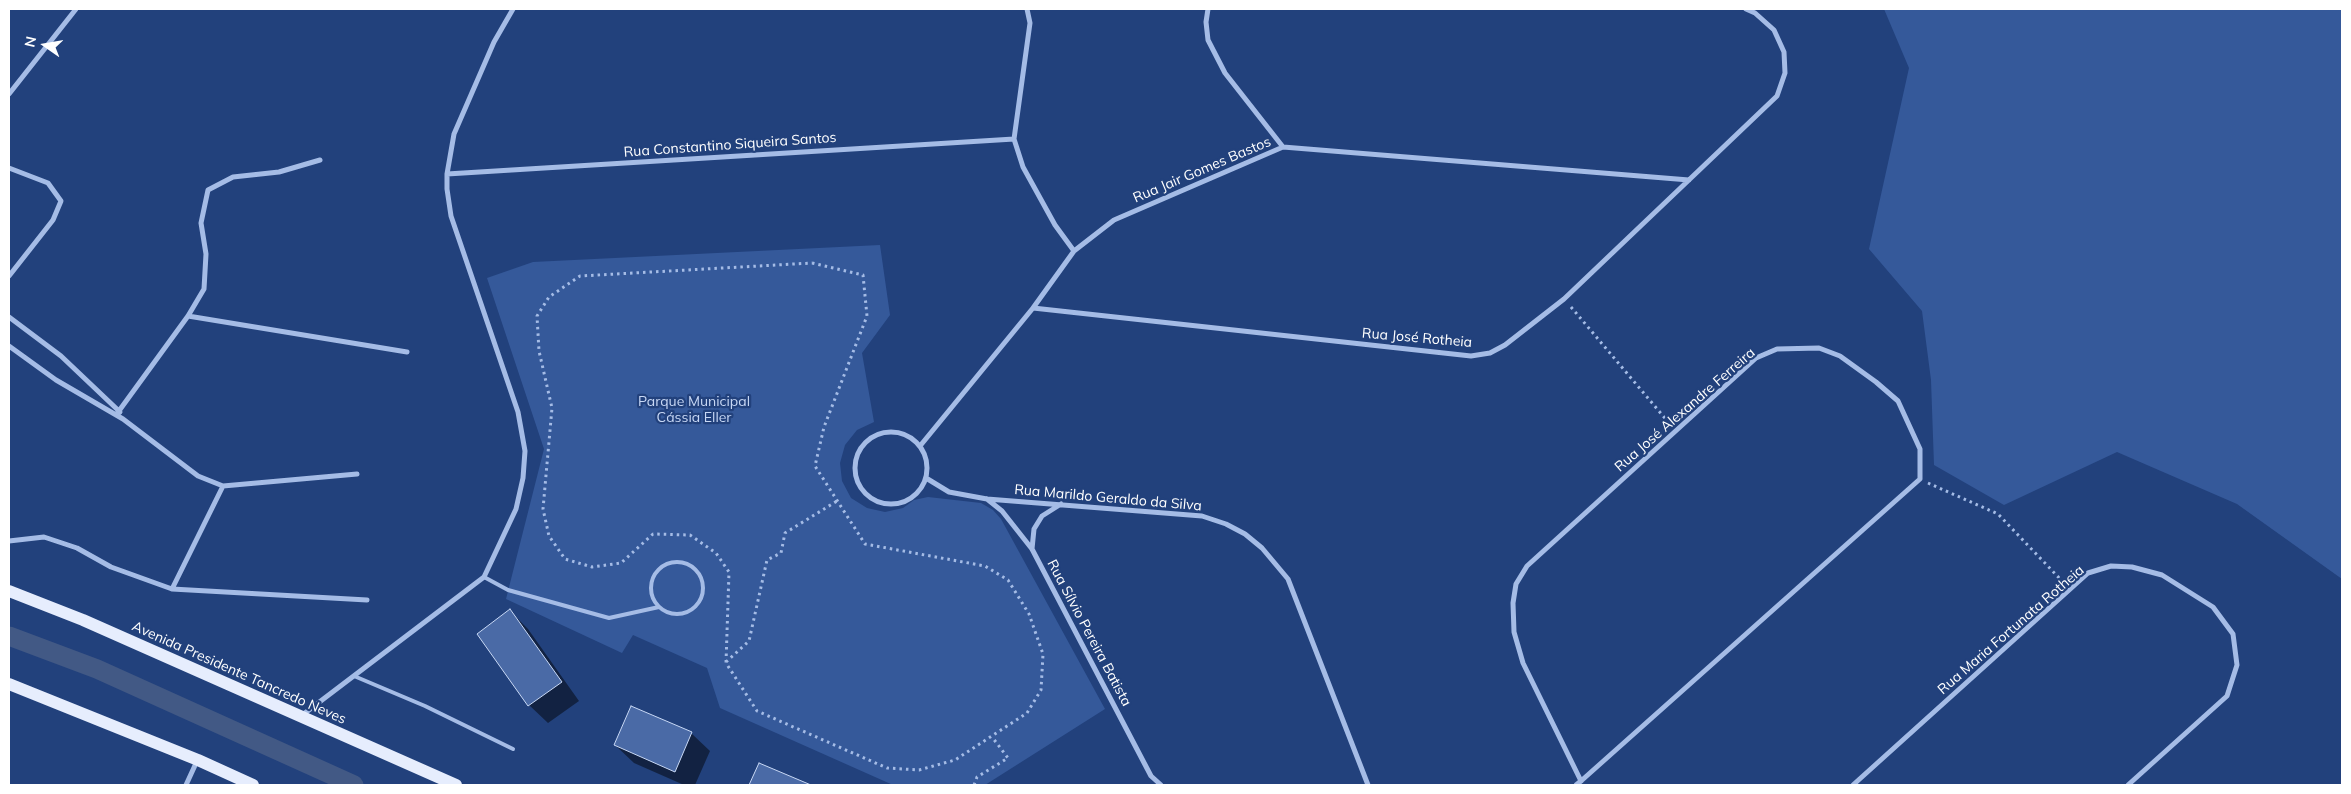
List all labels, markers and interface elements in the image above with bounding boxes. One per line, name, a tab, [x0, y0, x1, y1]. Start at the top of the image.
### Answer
north arrow	[20, 20, 70, 70]
text: N	[20, 34, 40, 49]
street label: Rua Constantino Siqueira Santos	[623, 129, 837, 161]
street label: Rua Jair Gomes Bastos	[1131, 133, 1273, 207]
street label: Rua José Rotheia	[1361, 325, 1473, 351]
street label: Rua José Alexandre Ferreira	[1612, 345, 1758, 475]
park label: Parque Municipal Cássia Eller	[638, 394, 750, 427]
street label: Rua Marildo Geraldo da Silva	[1014, 481, 1202, 515]
street label: Rua Sílvio Pereira Batista	[1043, 557, 1135, 709]
street label: Rua Maria Fortunata Rotheia	[1934, 562, 2088, 698]
street label: Avenida Presidente Tancredo Neves	[129, 618, 349, 728]

